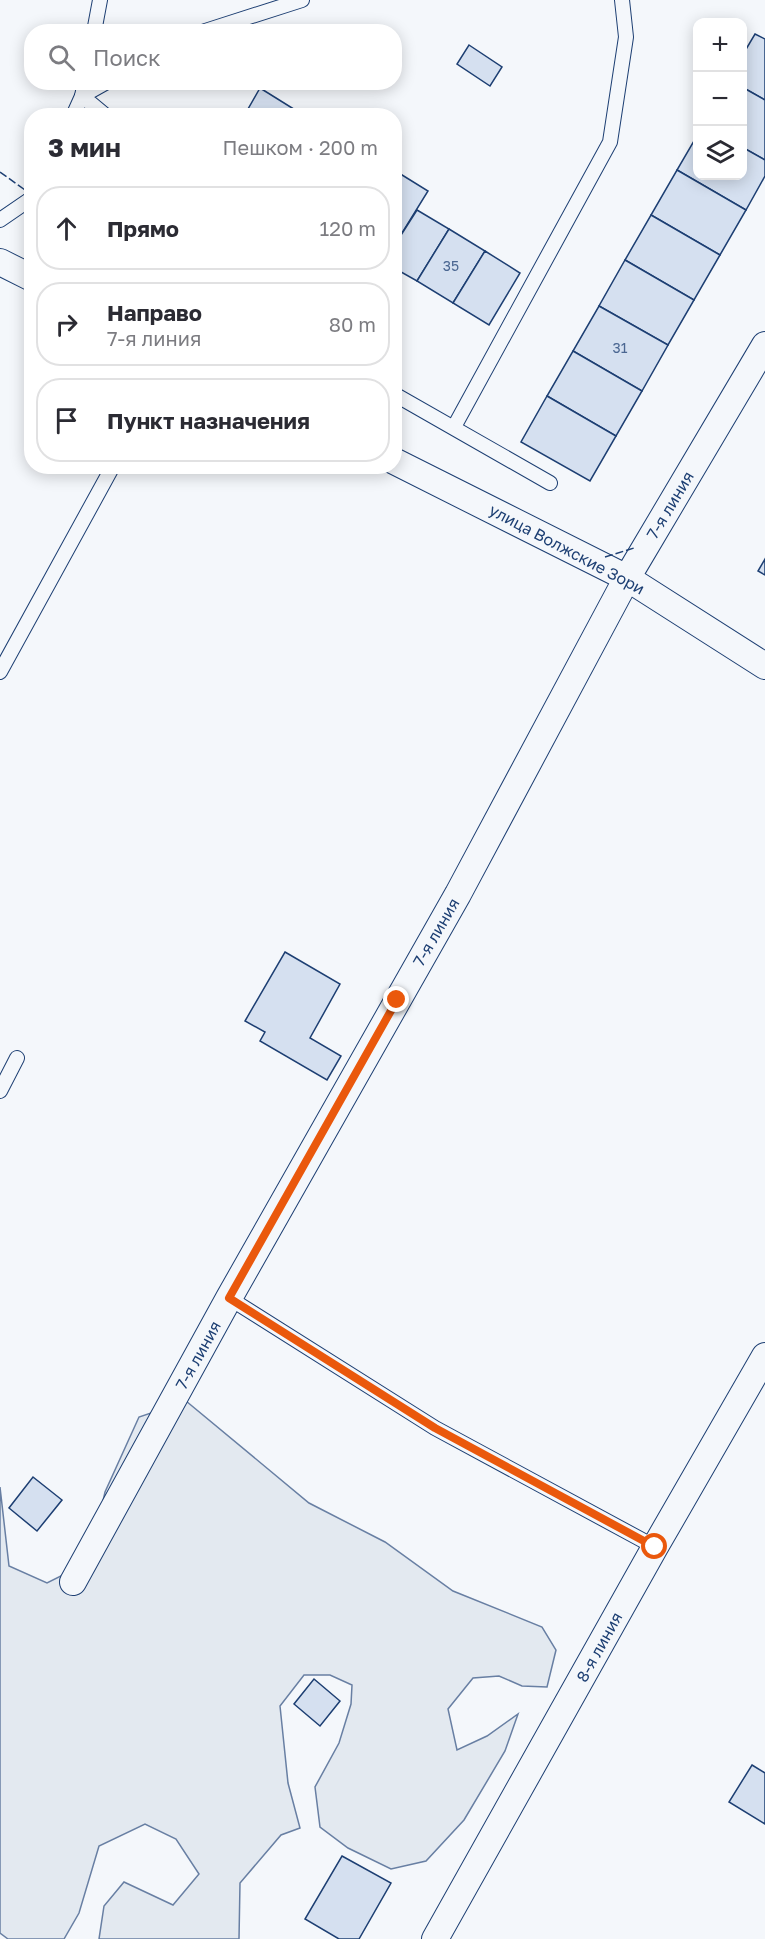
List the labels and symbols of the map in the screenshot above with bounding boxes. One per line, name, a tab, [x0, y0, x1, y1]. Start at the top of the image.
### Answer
house number: 35	[443, 257, 459, 274]
house number: 31	[613, 339, 628, 356]
street label: 7-я линия	[642, 468, 698, 542]
street label: улица Волжские Зори	[486, 499, 648, 599]
street label: 7-я линия	[408, 894, 464, 970]
route end	[383, 986, 409, 1012]
street label: 7-я линия	[171, 1317, 225, 1393]
route start	[641, 1533, 667, 1559]
street label: 8-я линия	[572, 1609, 626, 1685]

